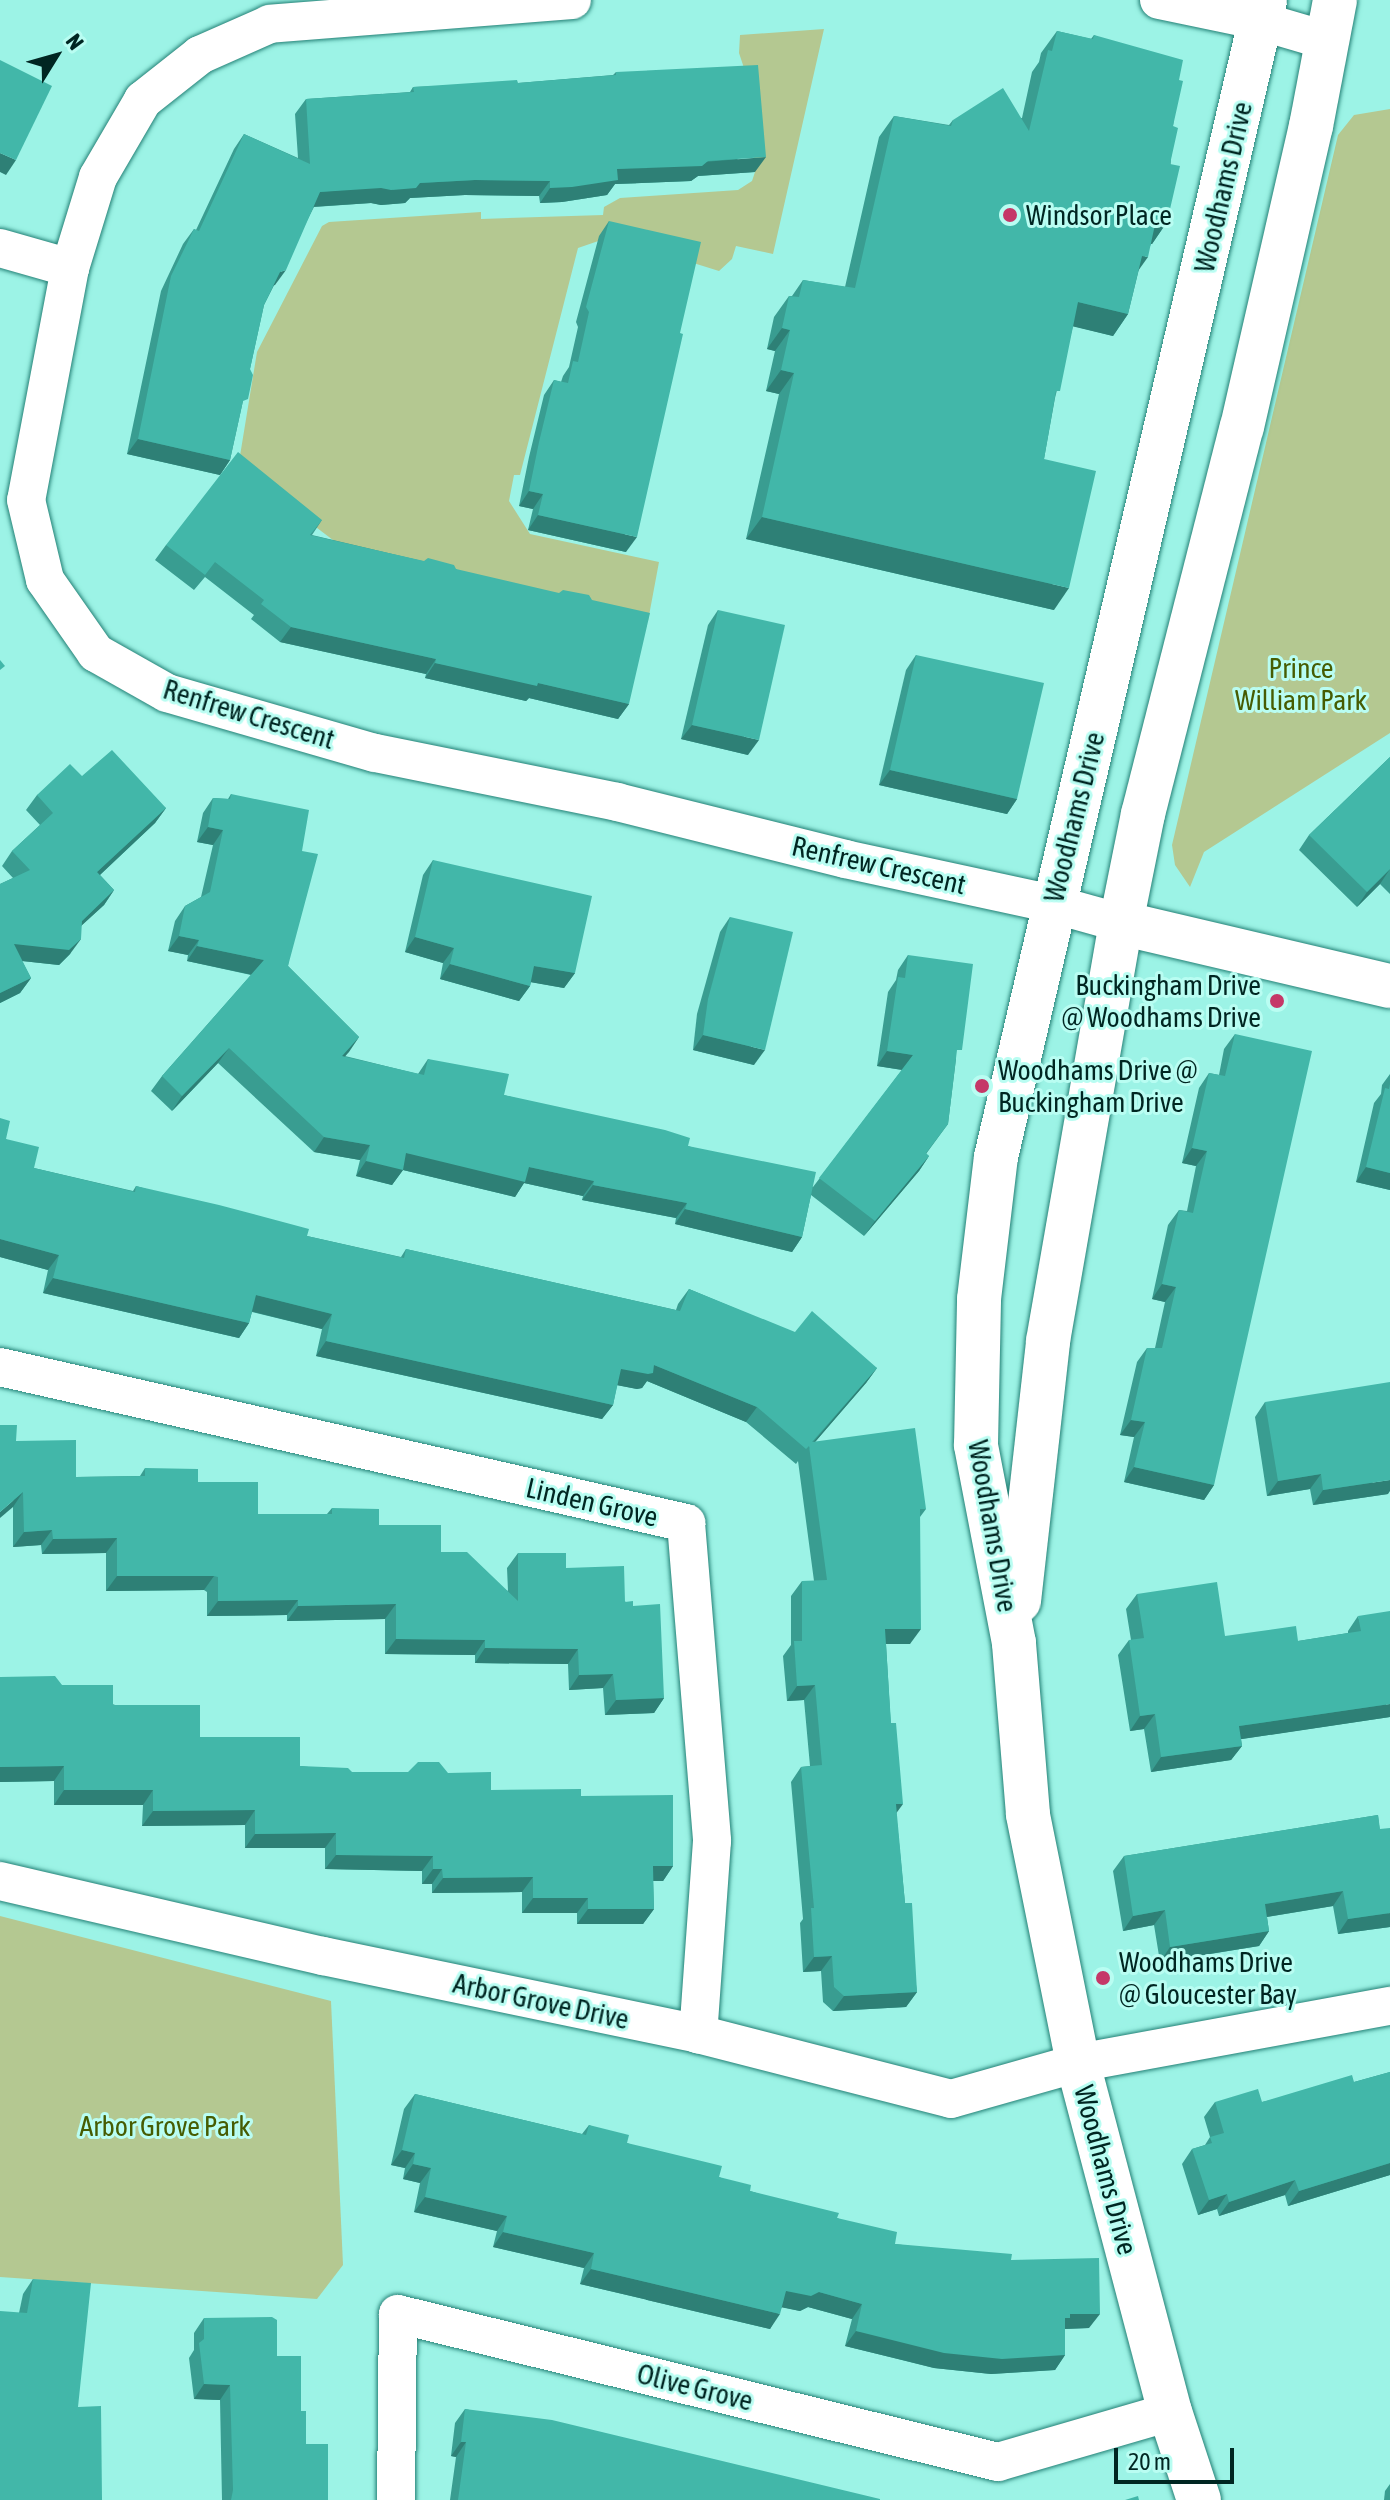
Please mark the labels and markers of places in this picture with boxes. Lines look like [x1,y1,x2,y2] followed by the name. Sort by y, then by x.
[1026,198,1172,232] place label: Windsor Place
[1001,206,1019,224] marker: Windsor Place
[1061,968,1261,1034] place label: Buckingham Drive @ Woodhams Drive
[1268,992,1286,1010] marker: Buckingham Drive @ Woodhams Drive
[998,1053,1198,1119] place label: Woodhams Drive @ Buckingham Drive
[973,1077,991,1095] marker: Woodhams Drive @ Buckingham Drive
[1119,1945,1297,2011] place label: Woodhams Drive @ Gloucester Bay
[1094,1969,1112,1987] marker: Woodhams Drive @ Gloucester Bay

